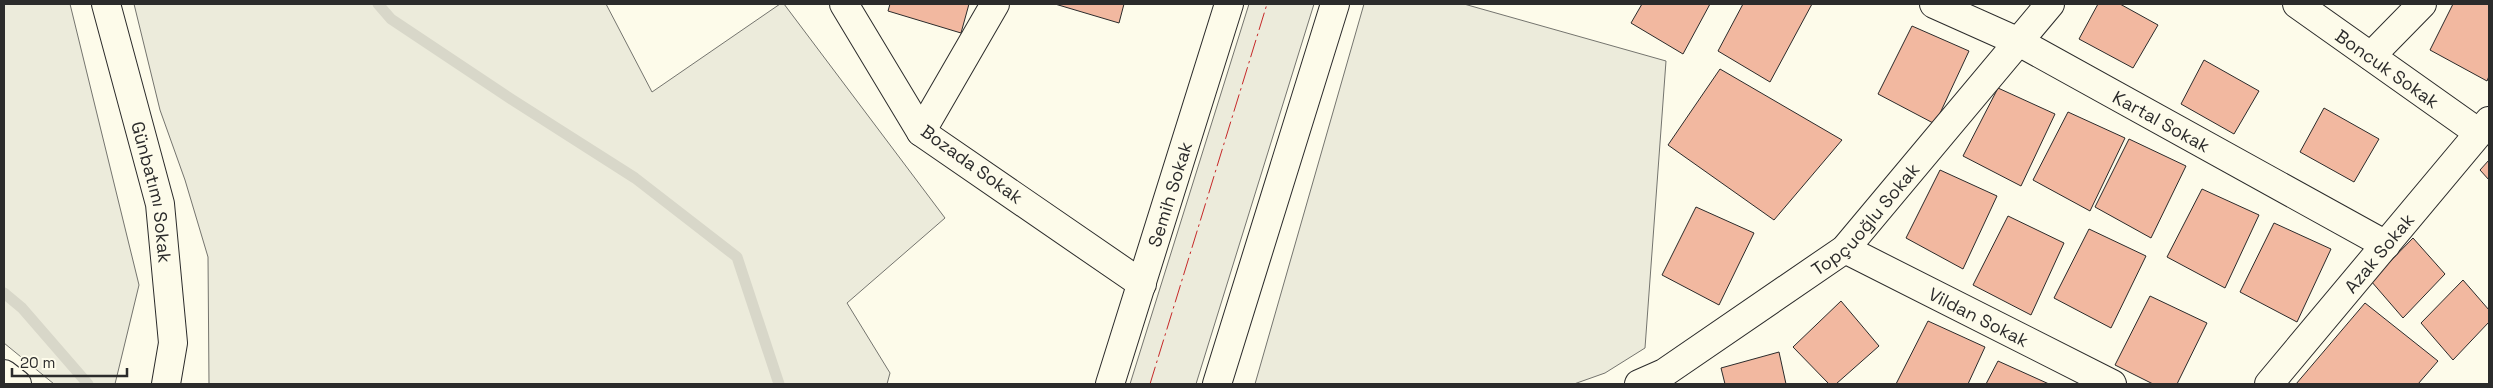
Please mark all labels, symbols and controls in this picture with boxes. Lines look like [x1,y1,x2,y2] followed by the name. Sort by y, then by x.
[2331,24,2444,113] street label: Boncuk Sokak
[2109,85,2214,157] street label: Kartal Sokak
[127,119,177,264] street label: Günbatımı Sokak
[917,119,1028,209] street label: Bozada Sokak
[1142,138,1197,250] street label: Semih Sokak
[1807,158,1924,280] street label: Topçuoğlu Sokak
[2339,208,2419,297] street label: Azak Sokak
[1925,282,2033,352] street label: Vildan Sokak
[12,346,128,378] scale bar
[20,353,55,372] text: 20 m

